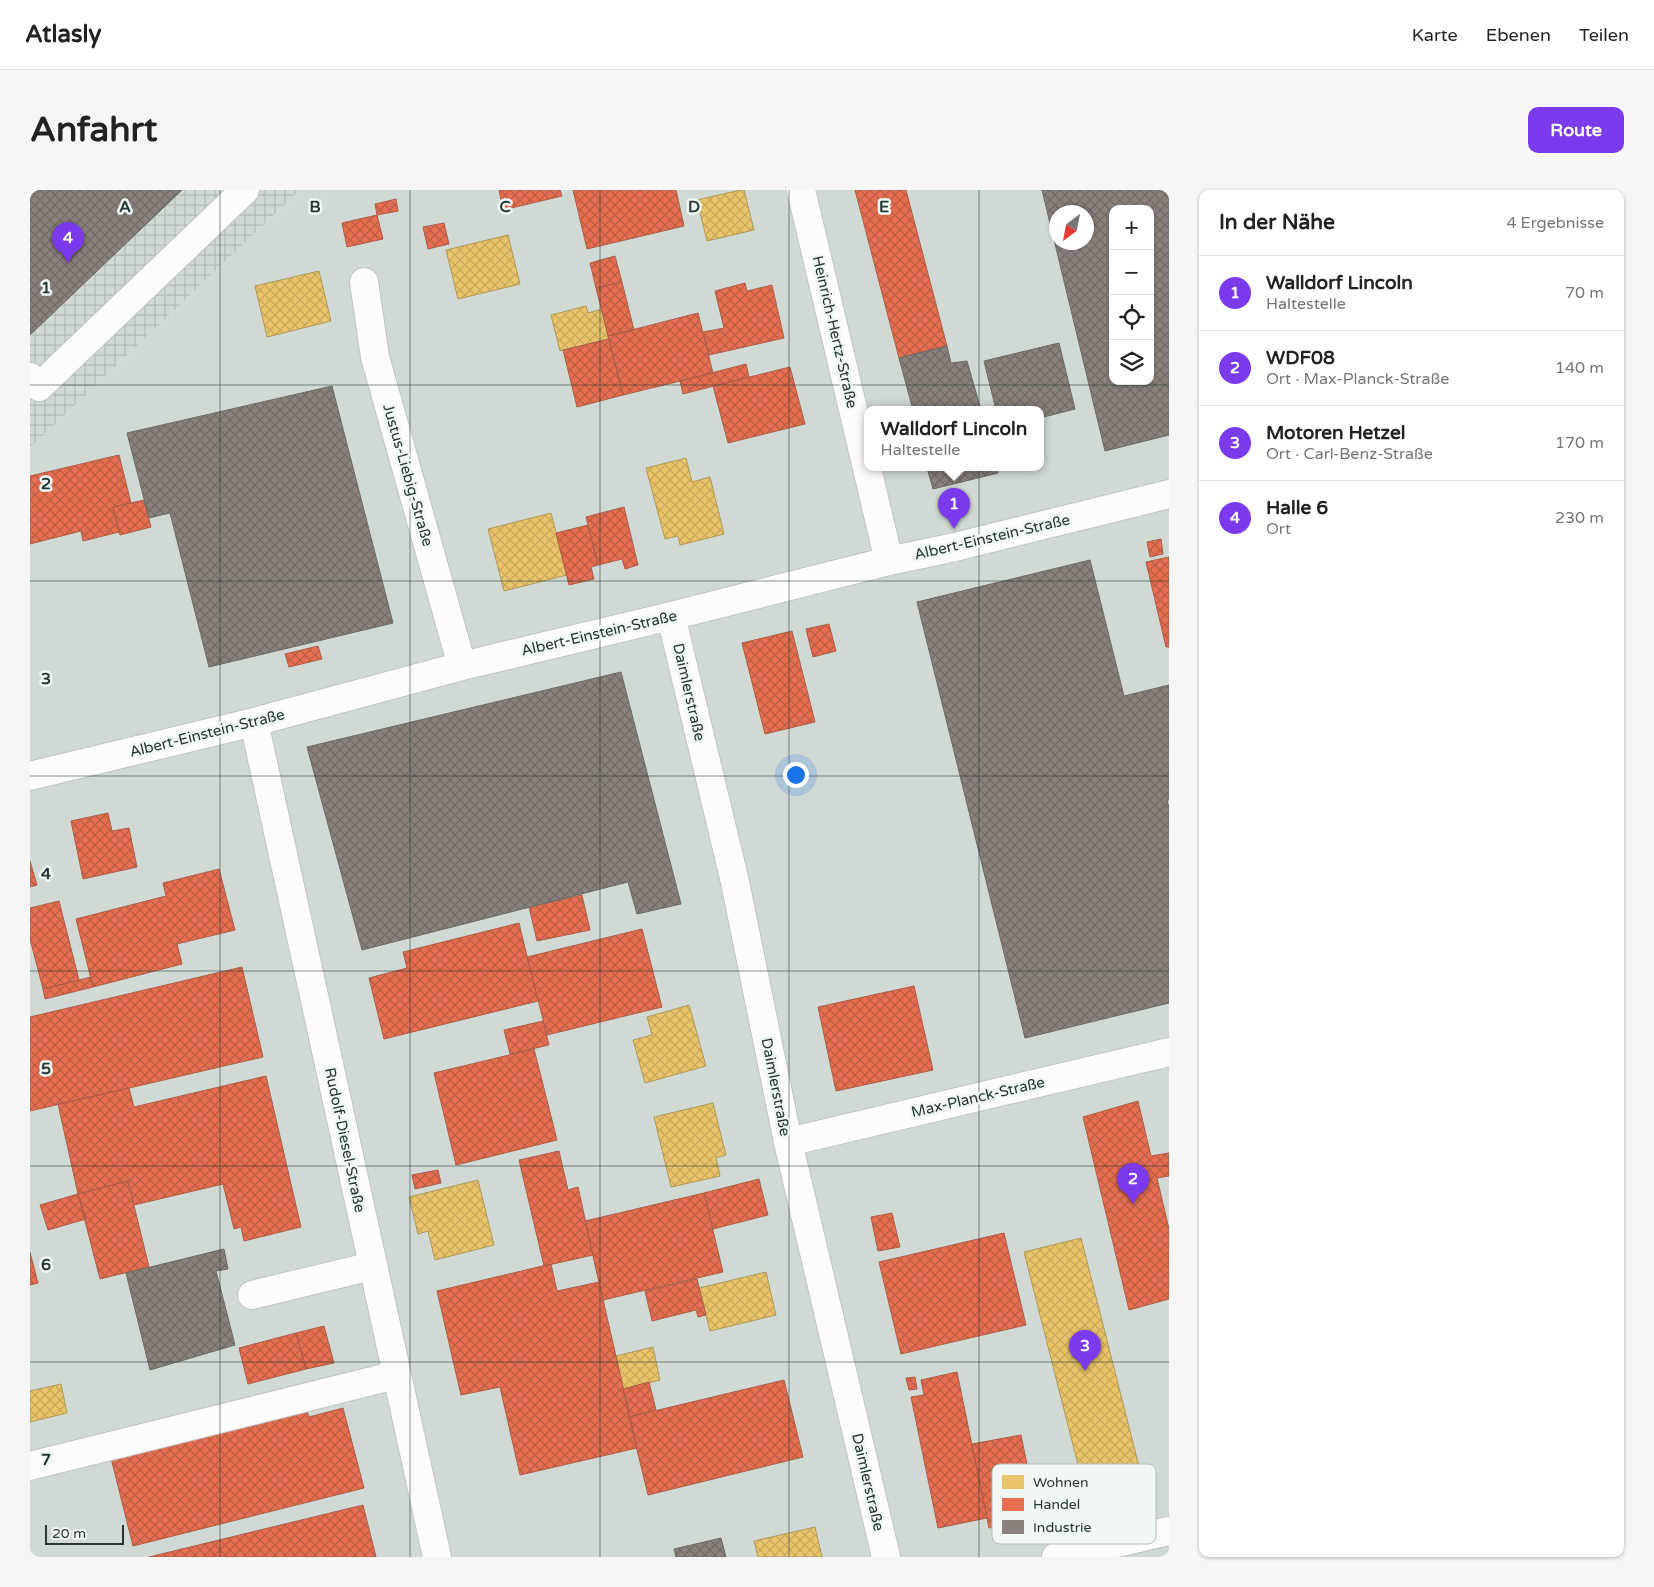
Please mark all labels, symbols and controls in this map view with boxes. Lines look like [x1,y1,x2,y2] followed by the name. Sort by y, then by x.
[25,20,101,49] text: Atlasly
[1412,24,1458,46] text: Karte
[1486,24,1551,46] text: Ebenen
[1579,24,1629,46] text: Teilen
[1528,107,1624,153] button: Route
[30,109,157,151] text: Anfahrt
[119,197,131,217] text: A
[309,197,321,217] text: B
[499,197,511,217] text: C
[688,197,700,217] text: D
[879,197,889,217] text: E
[1049,205,1094,250] north arrow
[1109,205,1154,385] map controls
[1109,205,1154,250] button: +
[1219,210,1335,235] text: In der Nähe
[1506,213,1604,233] text: 4 Ergebnisse
[52,222,84,263] pin: 4
[1109,250,1154,295] button: −
[809,254,861,410] street label: Heinrich-Hertz-Straße
[1266,272,1413,294] text: Walldorf Lincoln
[41,278,51,298] text: 1
[1230,283,1240,303] text: 1
[1565,283,1604,303] text: 70 m
[1266,294,1346,314] text: Haltestelle
[1109,295,1154,340] button: locate
[1109,340,1154,385] button: layers
[1266,347,1335,369] text: WDF08
[1230,358,1240,378] text: 2
[1555,358,1604,378] text: 140 m
[1266,369,1449,389] text: Ort · Max-Planck-Straße
[379,402,437,548] street label: Justus-Liebig-Straße
[864,406,1044,471] popup
[881,418,1027,440] text: Walldorf Lincoln
[1266,422,1406,444] text: Motoren Hetzel
[1230,433,1240,453] text: 3
[1555,433,1604,453] text: 170 m
[881,440,960,460] text: Haltestelle
[1266,444,1433,464] text: Ort · Carl-Benz-Straße
[41,474,51,494] text: 2
[938,488,970,529] pin: 1
[1266,497,1328,519] text: Halle 6
[1230,508,1240,528] text: 4
[1555,508,1604,528] text: 230 m
[912,510,1072,564] street label: Albert-Einstein-Straße
[1266,519,1291,539] text: Ort
[519,606,679,660] street label: Albert-Einstein-Straße
[669,641,709,743] street label: Daimlerstraße
[41,669,51,689] text: 3
[128,705,286,761] street label: Albert-Einstein-Straße
[783,762,809,788] your location
[41,864,51,884] text: 4
[758,1036,794,1138] street label: Daimlerstraße
[41,1059,51,1079] text: 5
[321,1066,369,1214] street label: Rudolf-Diesel-Straße
[909,1073,1047,1121] street label: Max-Planck-Straße
[1117,1163,1149,1204] pin: 2
[41,1255,51,1275] text: 6
[1069,1330,1101,1371] pin: 3
[848,1431,888,1533] street label: Daimlerstraße
[41,1450,51,1470] text: 7
[992,1464,1156,1544] legend
[1033,1474,1089,1491] text: Wohnen
[1033,1496,1080,1513] text: Handel
[1033,1519,1092,1536] text: Industrie
[45,1522,124,1545] scale bar
[52,1525,86,1542] text: 20 m

